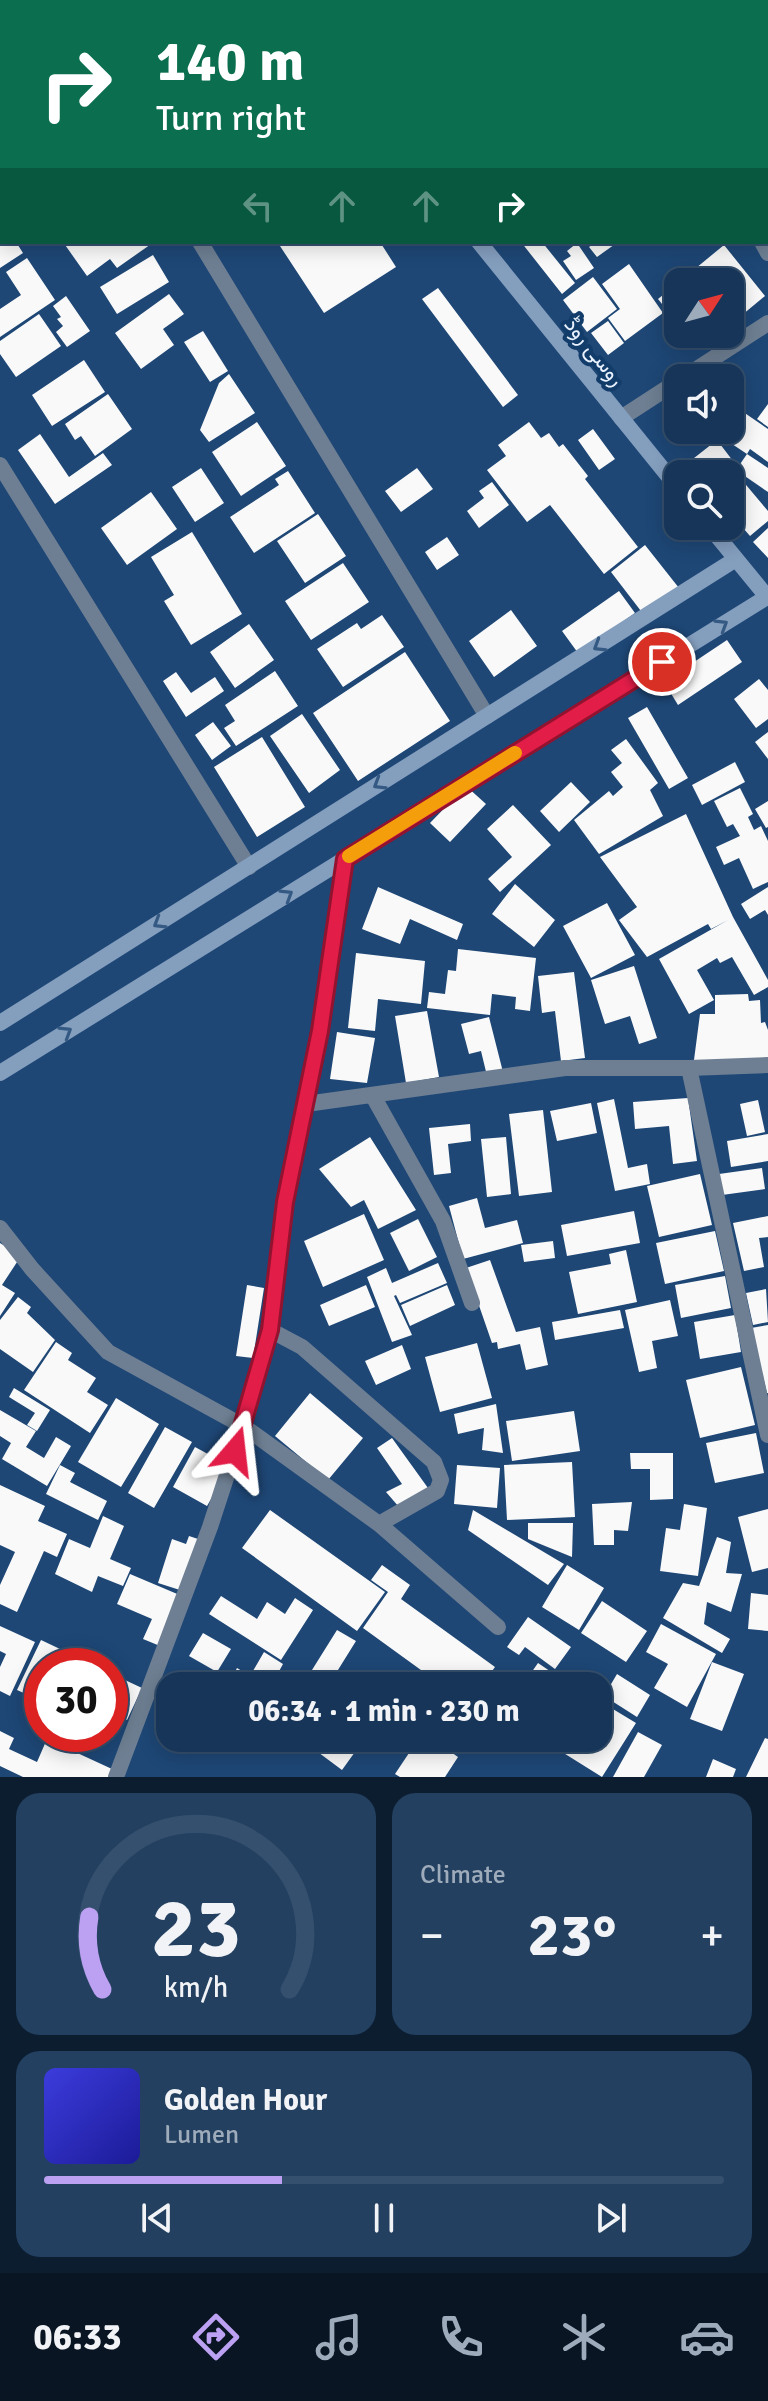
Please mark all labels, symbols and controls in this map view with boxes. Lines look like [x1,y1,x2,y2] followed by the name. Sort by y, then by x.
[156,27,304,96] text: 140 m
[24,32,128,136] icon: right
[156,96,306,141] text: Turn right
[236,184,280,228] icon: left
[320,184,364,228] icon: ahead
[404,184,448,228] icon: ahead
[488,184,532,228] icon: right
[664,268,744,348] north arrow
[664,268,744,540] map controls
[559,311,631,391] street label: روسی روڈ
[664,364,744,444] button: sound
[664,460,744,540] button: search
[713,619,728,634] one-way arrow
[628,628,696,696] pin
[593,636,608,651] one-way arrow
[640,640,684,684] icon: arrive
[373,775,388,790] one-way arrow
[278,889,293,904] one-way arrow
[153,913,168,929] one-way arrow
[57,1026,72,1041] one-way arrow
[193,1409,277,1493] position arrow
[24,1648,128,1752] speed limit sign: 30
[248,1693,520,1730] text: 06:34 · 1 min · 230 m
[420,1859,506,1891] text: Climate
[151,1878,241,1980] text: 23
[528,1899,616,1973] text: 23°
[420,1909,444,1963] text: −
[700,1909,724,1963] text: +
[164,1970,228,2005] text: km/h
[164,2082,327,2119] text: Golden Hour
[164,2119,239,2151] text: Lumen
[135,2196,179,2240] icon: previous
[362,2196,406,2240] icon: pause
[589,2196,633,2240] icon: next
[188,2309,244,2365] icon: directions
[311,2309,367,2365] icon: music
[433,2309,489,2365] icon: phone
[556,2309,612,2365] icon: climate
[679,2309,735,2365] icon: car
[33,2315,122,2360] text: 06:33

